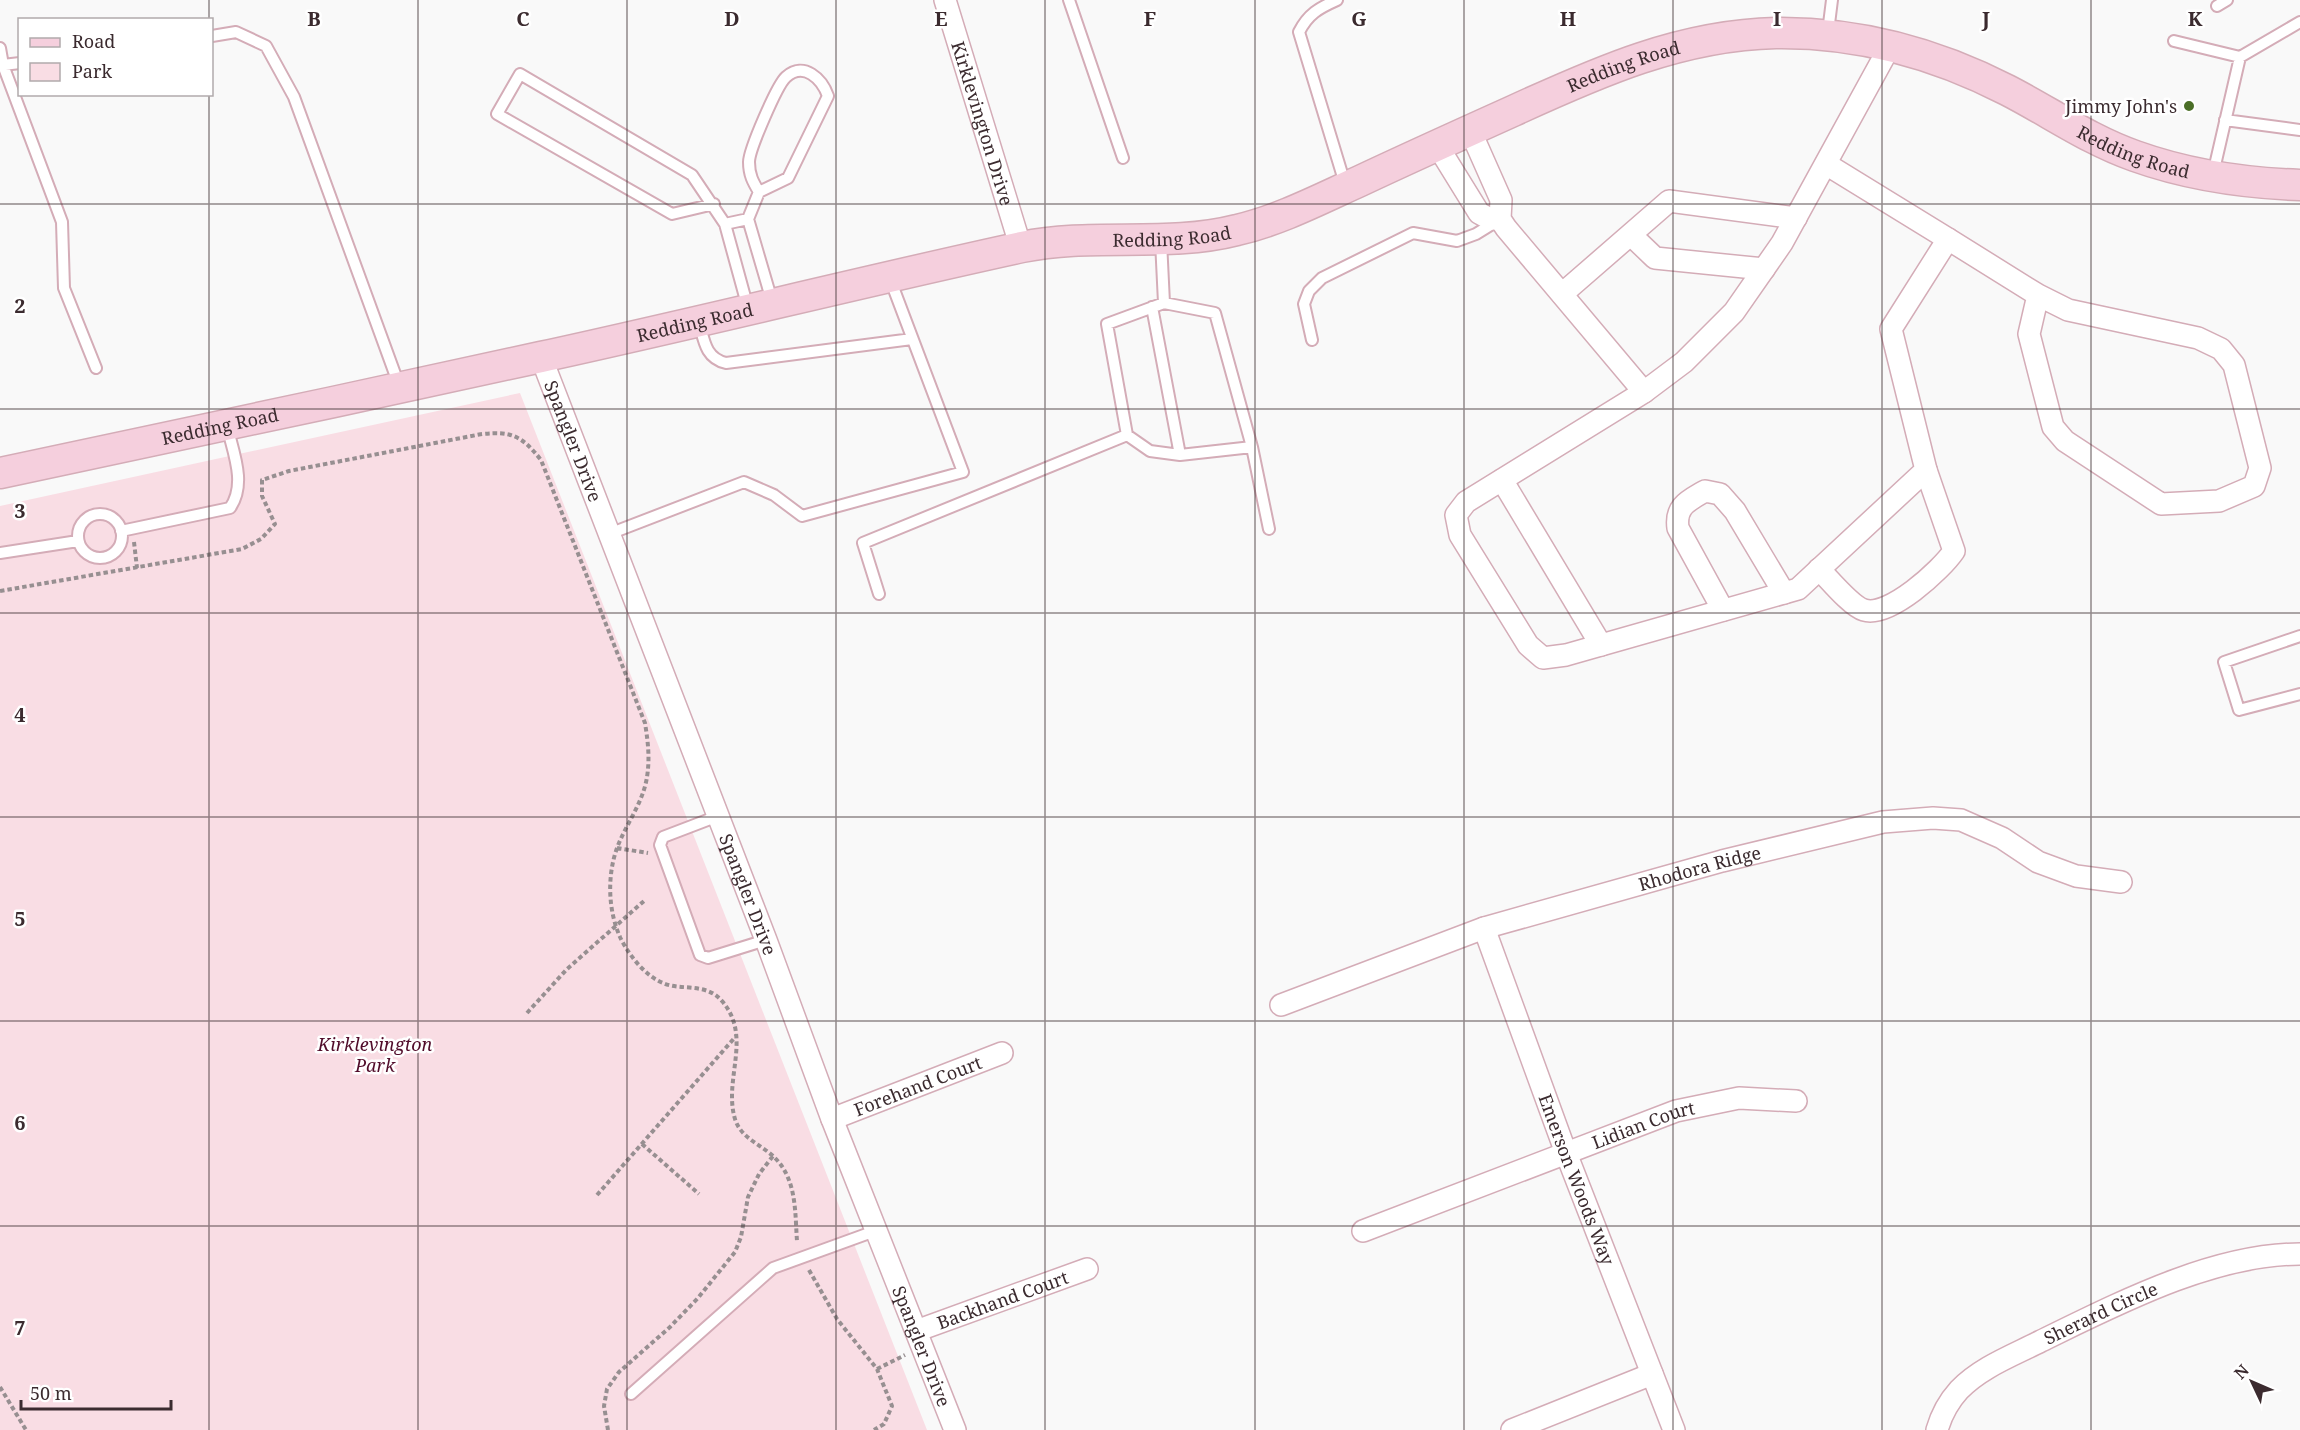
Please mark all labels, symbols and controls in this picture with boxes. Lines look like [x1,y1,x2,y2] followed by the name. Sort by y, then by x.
[307,5,321,32] text: B
[516,5,530,32] text: C
[724,5,740,32] text: D
[934,5,948,32] text: E
[1144,5,1156,32] text: F
[1351,5,1367,32] text: G
[1560,5,1576,32] text: H
[1773,5,1781,32] text: I
[1981,5,1990,32] text: J
[2188,5,2203,32] text: K
[18,18,213,96] legend
[72,29,115,53] text: Road
[1563,35,1682,97] street label: Redding Road
[946,38,1019,208] street label: Kirklevington Drive
[72,59,112,83] text: Park
[2064,94,2177,118] place label: Jimmy John's
[2182,99,2196,113] marker: Jimmy John's
[2073,120,2192,183] street label: Redding Road
[1112,220,1233,252] street label: Redding Road
[14,292,26,319] text: 2
[634,297,755,347] street label: Redding Road
[539,377,608,505] street label: Spangler Drive
[159,402,281,450] street label: Redding Road
[14,497,26,524] text: 3
[14,701,26,728] text: 4
[714,830,783,958] street label: Spangler Drive
[1636,840,1763,896] street label: Rhodora Ridge
[14,905,26,932] text: 5
[317,1032,433,1077] park label: Kirklevington Park
[850,1050,985,1121] street label: Forehand Court
[1533,1091,1621,1269] street label: Emerson Woods Way
[1588,1095,1697,1154] street label: Lidian Court
[14,1109,26,1136] text: 6
[934,1265,1071,1334] street label: Backhand Court
[2040,1276,2161,1350] street label: Sherard Circle
[887,1282,957,1410] street label: Spangler Drive
[14,1314,26,1341] text: 7
[2222,1352,2282,1412] north arrow
[2229,1359,2254,1384] text: N
[21,1373,171,1411] scale bar
[30,1381,72,1405] text: 50 m

